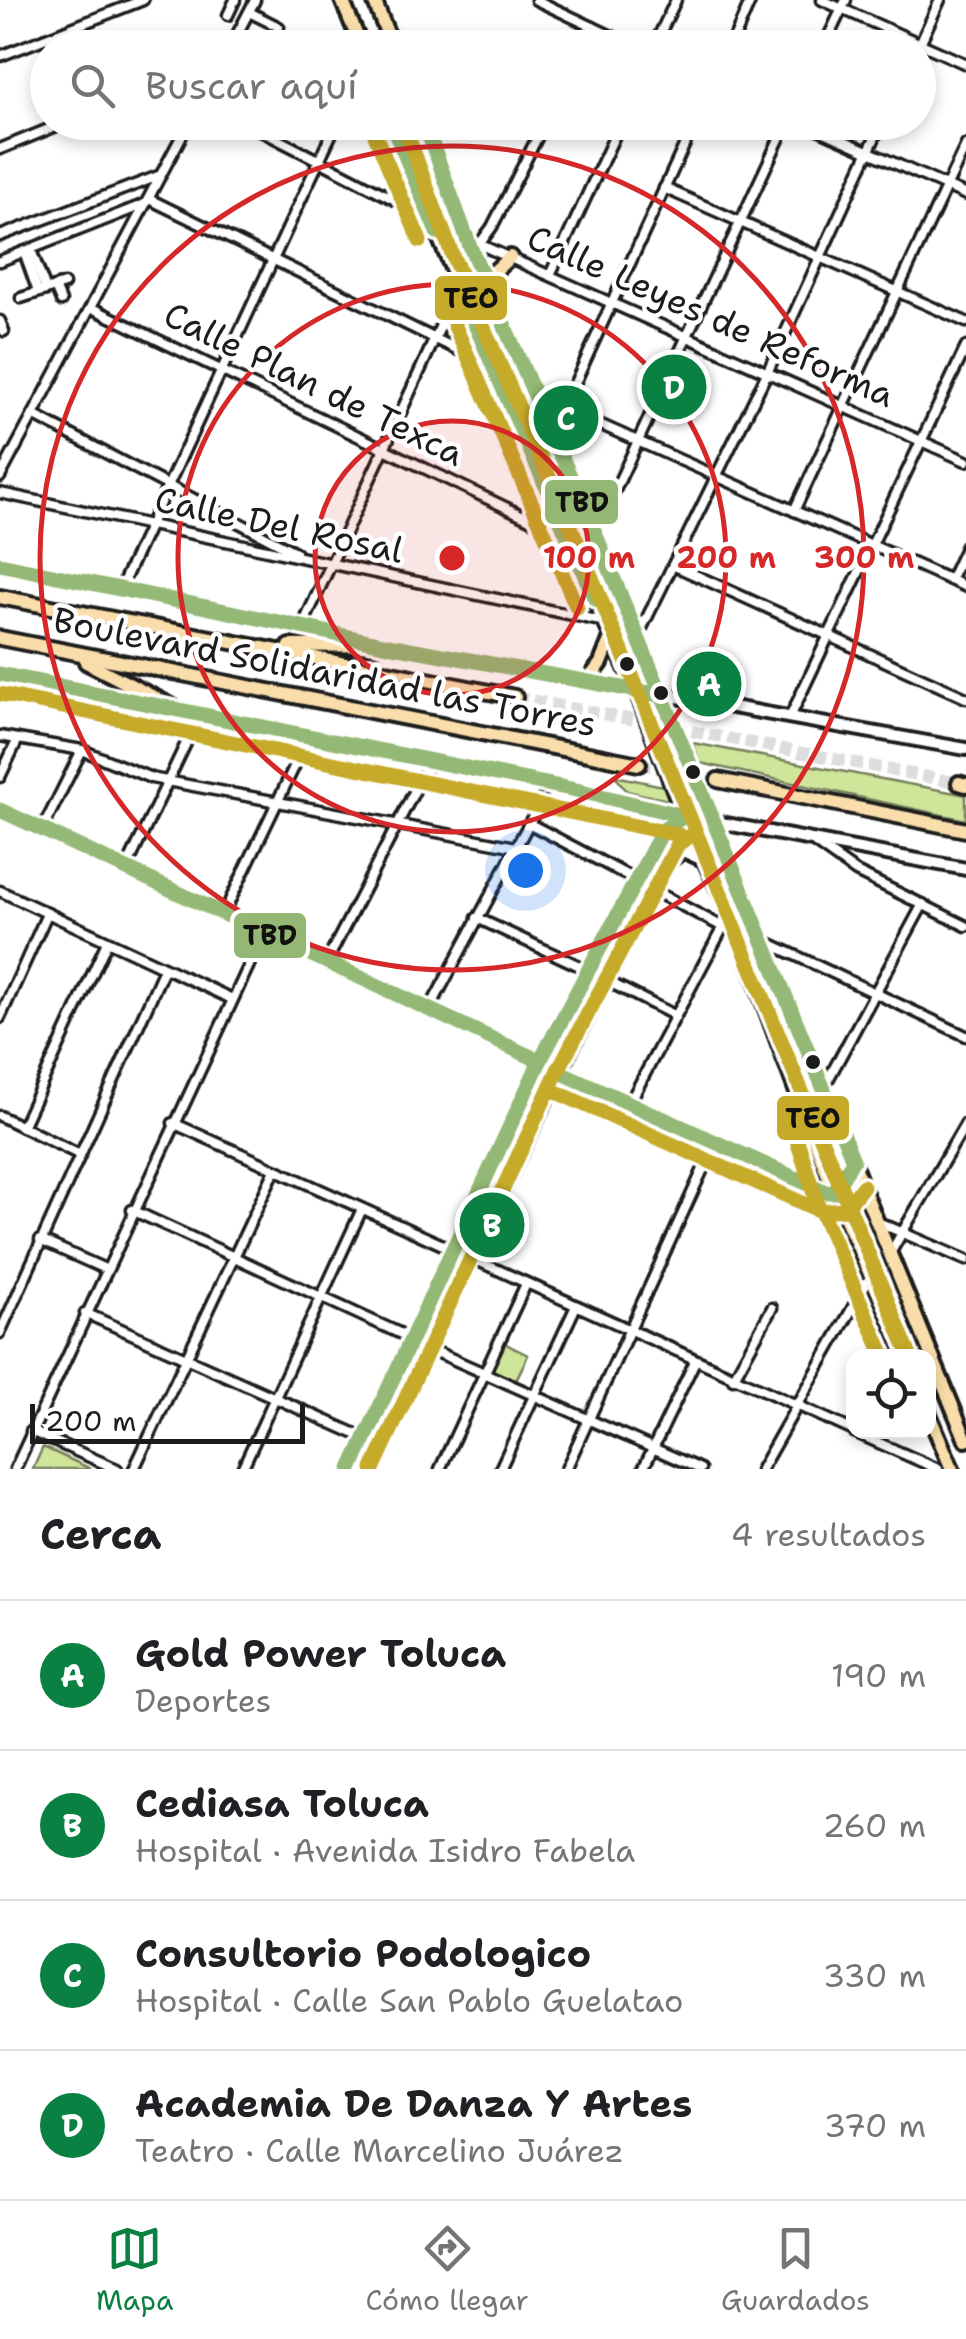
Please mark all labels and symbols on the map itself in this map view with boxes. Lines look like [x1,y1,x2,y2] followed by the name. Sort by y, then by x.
[520,213,902,418] street label: Calle Leyes de Reforma
[433,274,509,322] line badge: TEO
[443,279,499,317] text: TEO
[156,290,472,477] street label: Calle Plan de Texca
[642,350,706,424] pin: D
[534,380,598,456] pin: C
[151,475,408,574] street label: Calle Del Rosal
[543,478,620,526] line badge: TBD
[555,483,609,521] text: TBD
[543,537,635,578] text: 100 m
[676,537,776,578] text: 200 m
[814,537,914,578] text: 300 m
[434,540,470,576] centre of rings
[49,596,601,747] street label: Boulevard Solidaridad las Torres
[676,646,742,722] pin: A
[617,654,637,674] unlabelled marker
[651,683,671,703] unlabelled marker
[683,762,703,782] unlabelled marker
[500,845,551,896] your location
[232,911,308,960] line badge: TBD
[243,916,297,954] text: TBD
[803,1052,823,1072] unlabelled marker
[775,1094,851,1142] line badge: TEO
[785,1099,841,1137] text: TEO
[460,1188,524,1262] pin: B
[30,1399,305,1444] scale bar

